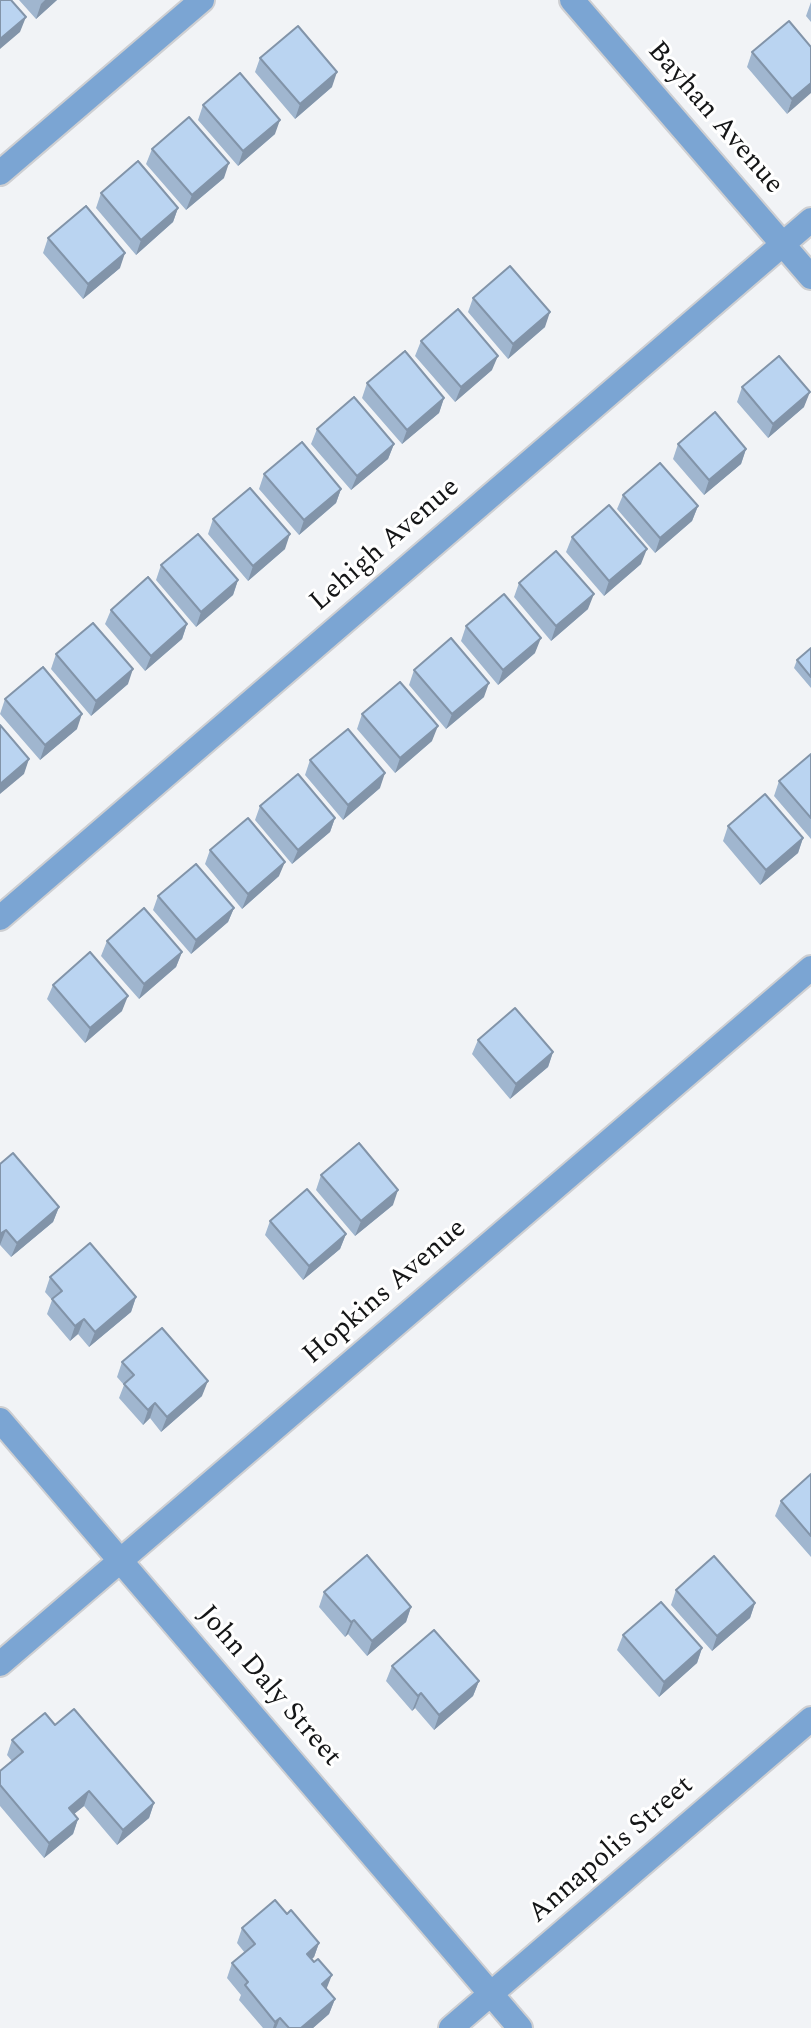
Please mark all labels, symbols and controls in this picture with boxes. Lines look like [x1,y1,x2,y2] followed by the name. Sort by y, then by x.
[639,36,789,202] street label: Bayhan Avenue
[304,472,468,620] street label: Lehigh Avenue
[297,1213,475,1373] street label: Hopkins Avenue
[189,1600,347,1774] street label: John Daly Street
[523,1770,701,1932] street label: Annapolis Street

